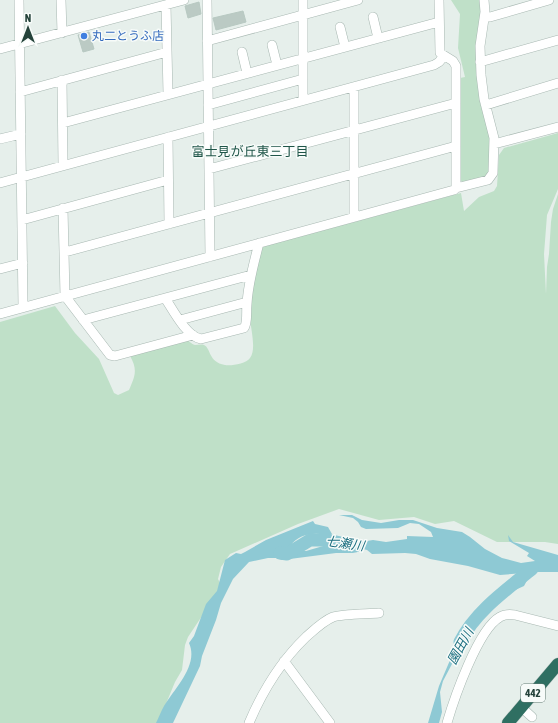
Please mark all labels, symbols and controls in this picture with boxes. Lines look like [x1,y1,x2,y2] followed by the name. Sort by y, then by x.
[8,8,48,48] north arrow
[25,12,31,24] text: N
[92,29,164,43] place label: 丸二とうふ店
[79,31,89,41] marker: 丸二とうふ店
[191,144,309,159] district label: 富士見が丘東三丁目
[325,533,367,554] water label: 七瀬川
[444,624,477,667] water label: 園田川
[521,684,545,702] road number: 442

